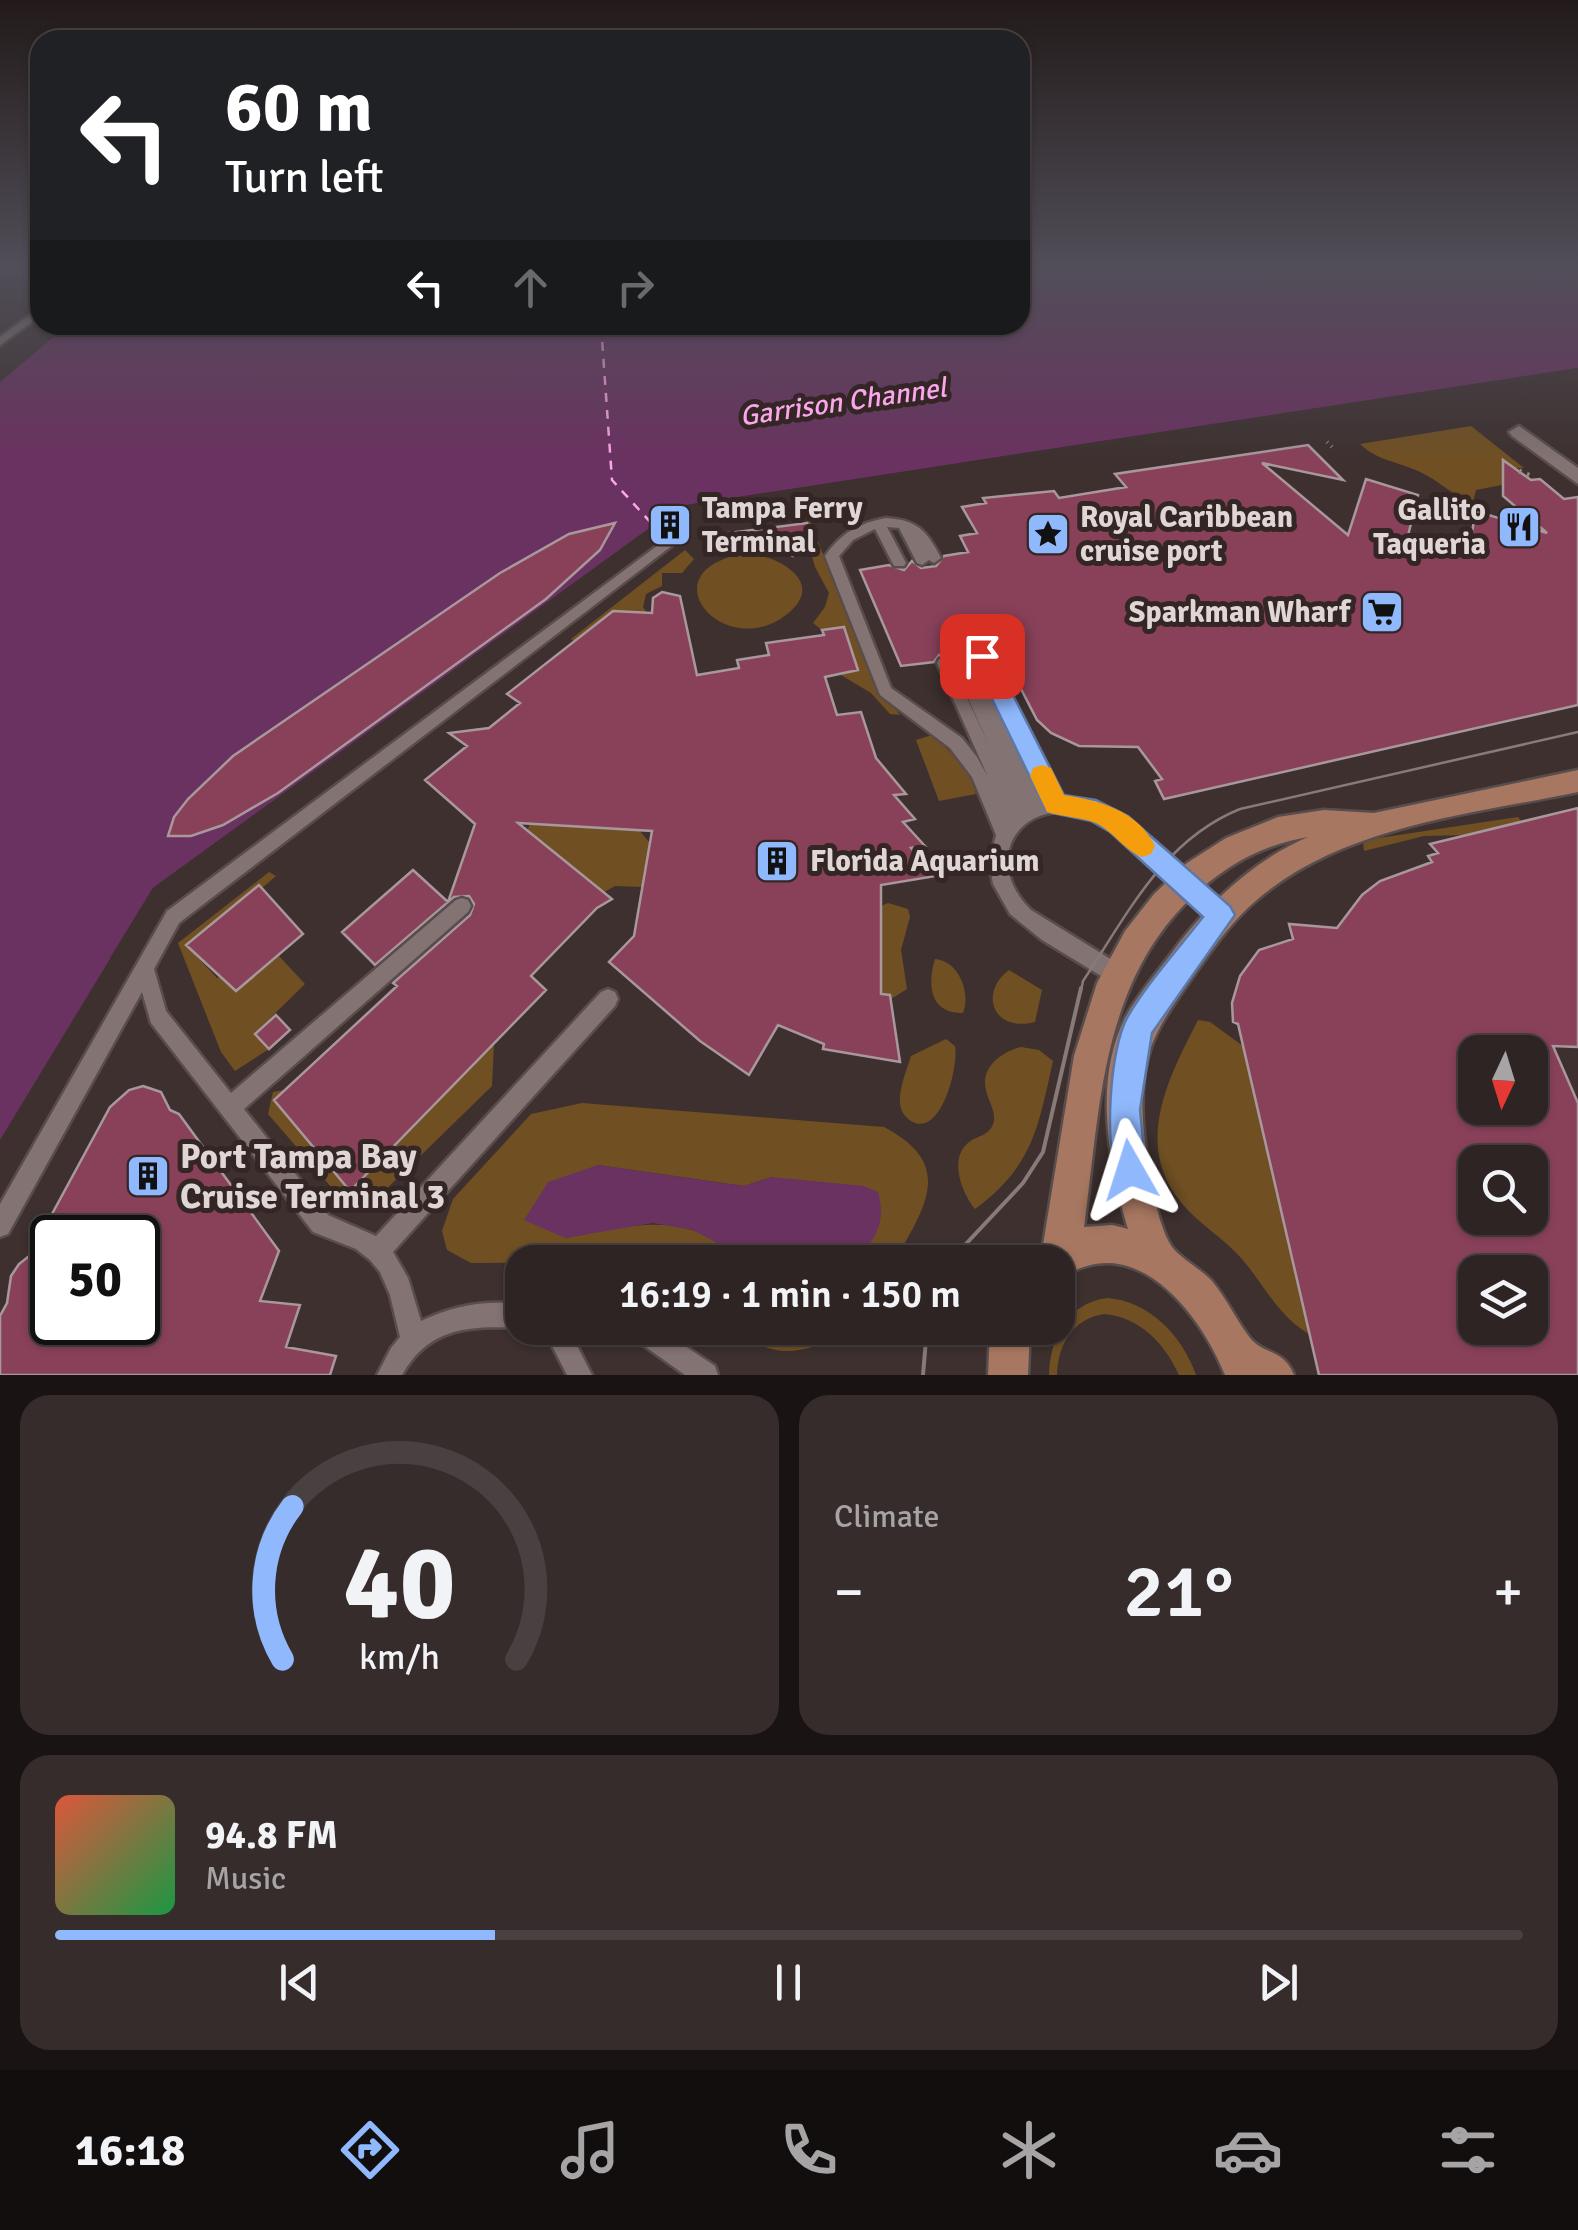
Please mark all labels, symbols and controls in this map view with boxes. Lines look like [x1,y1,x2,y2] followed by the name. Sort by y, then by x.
[225,64,373,150] text: 60 m
[60,70,190,200] icon: left
[225,150,384,205] text: Turn left
[398,260,453,315] icon: left
[503,260,558,315] icon: ahead
[608,260,663,315] icon: right
[738,370,950,433] water label: Garrison Channel
[702,490,863,561] place label: Tampa Ferry Terminal
[1373,492,1486,563] place label: Gallito Taqueria
[1080,499,1293,570] place label: Royal Caribbean cruise port
[647,502,693,548] building icon: Tampa Ferry Terminal
[1496,504,1542,550] restaurant icon: Gallito Taqueria
[1025,511,1071,557] place icon: Royal Caribbean cruise port
[1359,589,1405,635] supermarket icon: Sparkman Wharf
[1129,594,1352,631] place label: Sparkman Wharf
[940,614,1025,699] pin
[955,629,1010,684] icon: arrive
[754,838,800,884] building icon: Florida Aquarium
[810,843,1039,880] place label: Florida Aquarium
[1458,1035,1548,1125] north arrow
[1458,1035,1548,1345] map controls
[1078,1118,1182,1222] position arrow
[180,1135,445,1218] place label: Port Tampa Bay Cruise Terminal 3
[1458,1145,1548,1235] button: search
[125,1153,171,1199] building icon: Port Tampa Bay Cruise Terminal 3
[30,1215,160,1345] speed limit sign: 50
[1458,1255,1548,1345] button: layers
[619,1271,961,1318] text: 16:19 · 1 min · 150 m
[834,1497,940,1536] text: Climate
[343,1519,456,1647] text: 40
[1124,1545,1233,1638] text: 21°
[834,1558,864,1626] text: −
[1493,1558,1523,1626] text: +
[359,1635,440,1679] text: km/h
[205,1812,338,1859] text: 94.8 FM
[205,1859,286,1898] text: Music
[272,1955,327,2010] icon: previous
[761,1955,816,2010] icon: pause
[1251,1955,1306,2010] icon: next
[335,2115,405,2185] icon: directions
[555,2115,625,2185] icon: music
[774,2115,844,2185] icon: phone
[994,2115,1064,2185] icon: climate
[1213,2115,1283,2185] icon: car
[1433,2115,1503,2185] icon: filters
[75,2123,185,2178] text: 16:18

